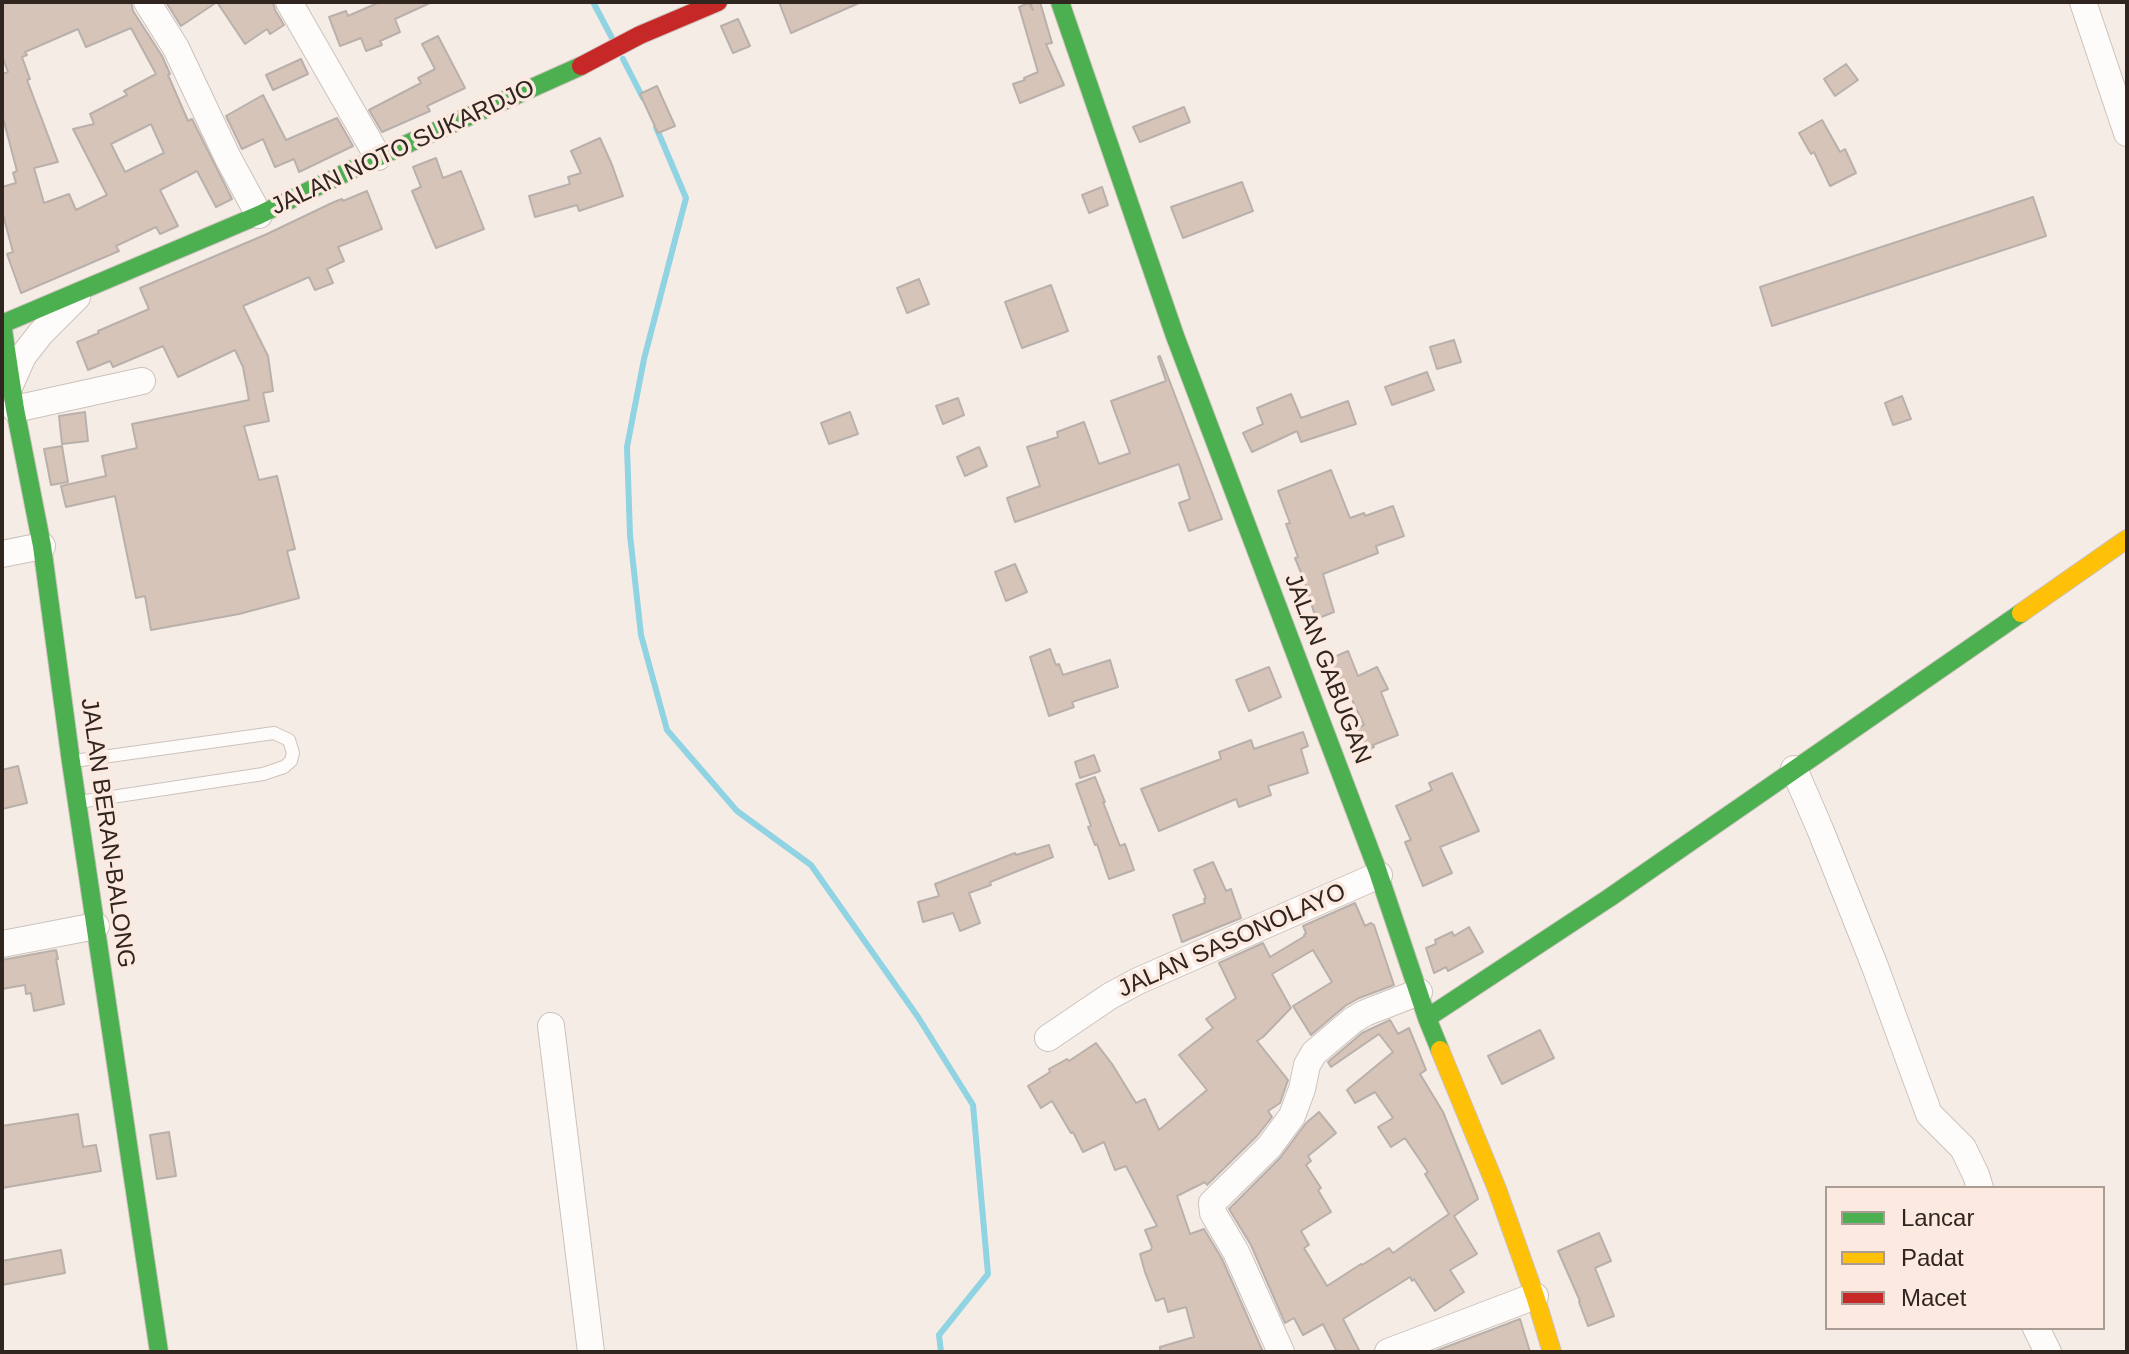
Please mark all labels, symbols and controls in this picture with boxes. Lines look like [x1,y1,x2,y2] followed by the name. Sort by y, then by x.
[267,74,539,222] street label: JALAN NOTO SUKARDJO
[1277,570,1377,768] street label: JALAN GABUGAN
[74,696,140,970] street label: JALAN BERAN-BALONG
[1114,878,1350,1004] street label: JALAN SASONOLAYO
[1825,1186,2105,1330] legend
[1901,1204,1974,1231] text: Lancar
[1901,1244,1964,1271] text: Padat
[1901,1284,1966,1311] text: Macet

